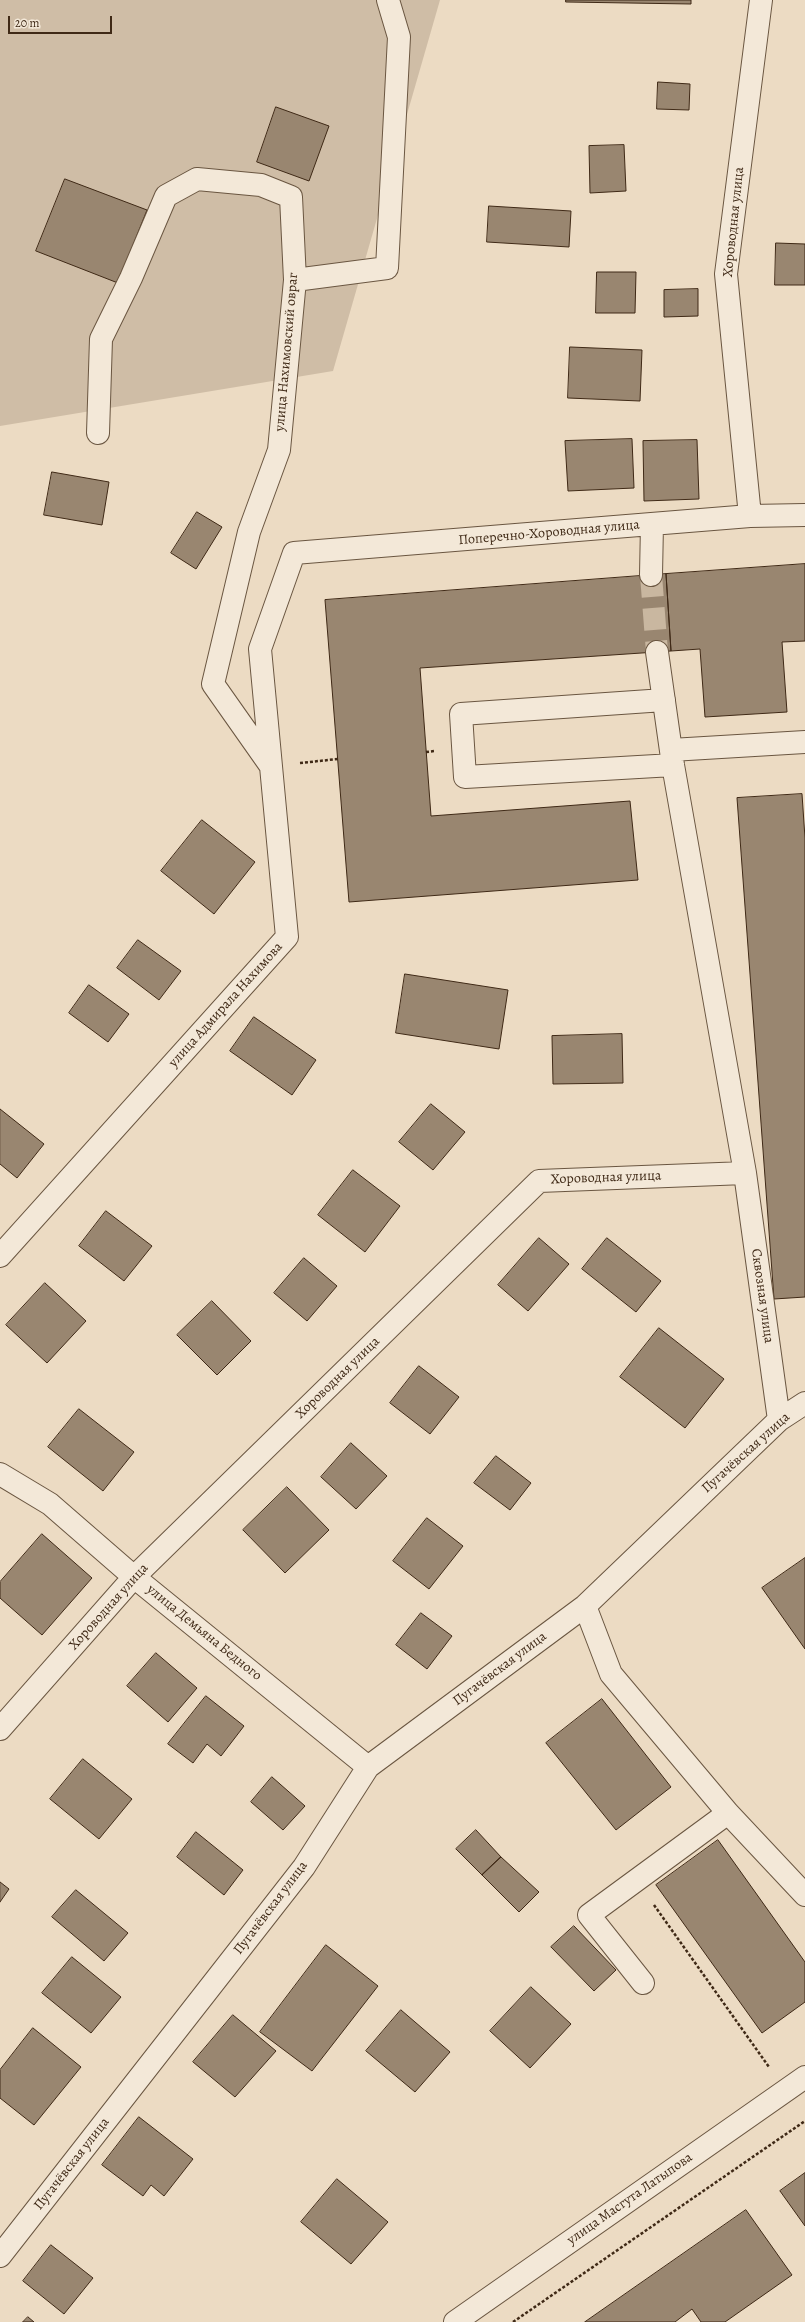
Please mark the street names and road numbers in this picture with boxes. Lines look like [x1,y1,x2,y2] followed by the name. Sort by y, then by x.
[720,166,748,278] street label: Хороводная улица
[272,272,302,432] street label: улица Нахимовский овраг
[458,517,640,549] street label: Поперечно-Хороводная улица
[165,939,287,1071] street label: улица Адмирала Нахимова
[550,1168,662,1188] street label: Хороводная улица
[747,1248,777,1344] street label: Сквозная улица
[292,1333,384,1423] street label: Хороводная улица
[699,1409,793,1497] street label: Пугачёвская улица
[66,1560,152,1654] street label: Хороводная улица
[143,1581,265,1685] street label: улица Демьяна Бедного
[450,1628,550,1710] street label: Пугачёвская улица
[230,1858,312,1958] street label: Пугачёвская улица
[31,2114,113,2214] street label: Пугачёвская улица
[564,2149,696,2249] street label: улица Масгута Латыпова

